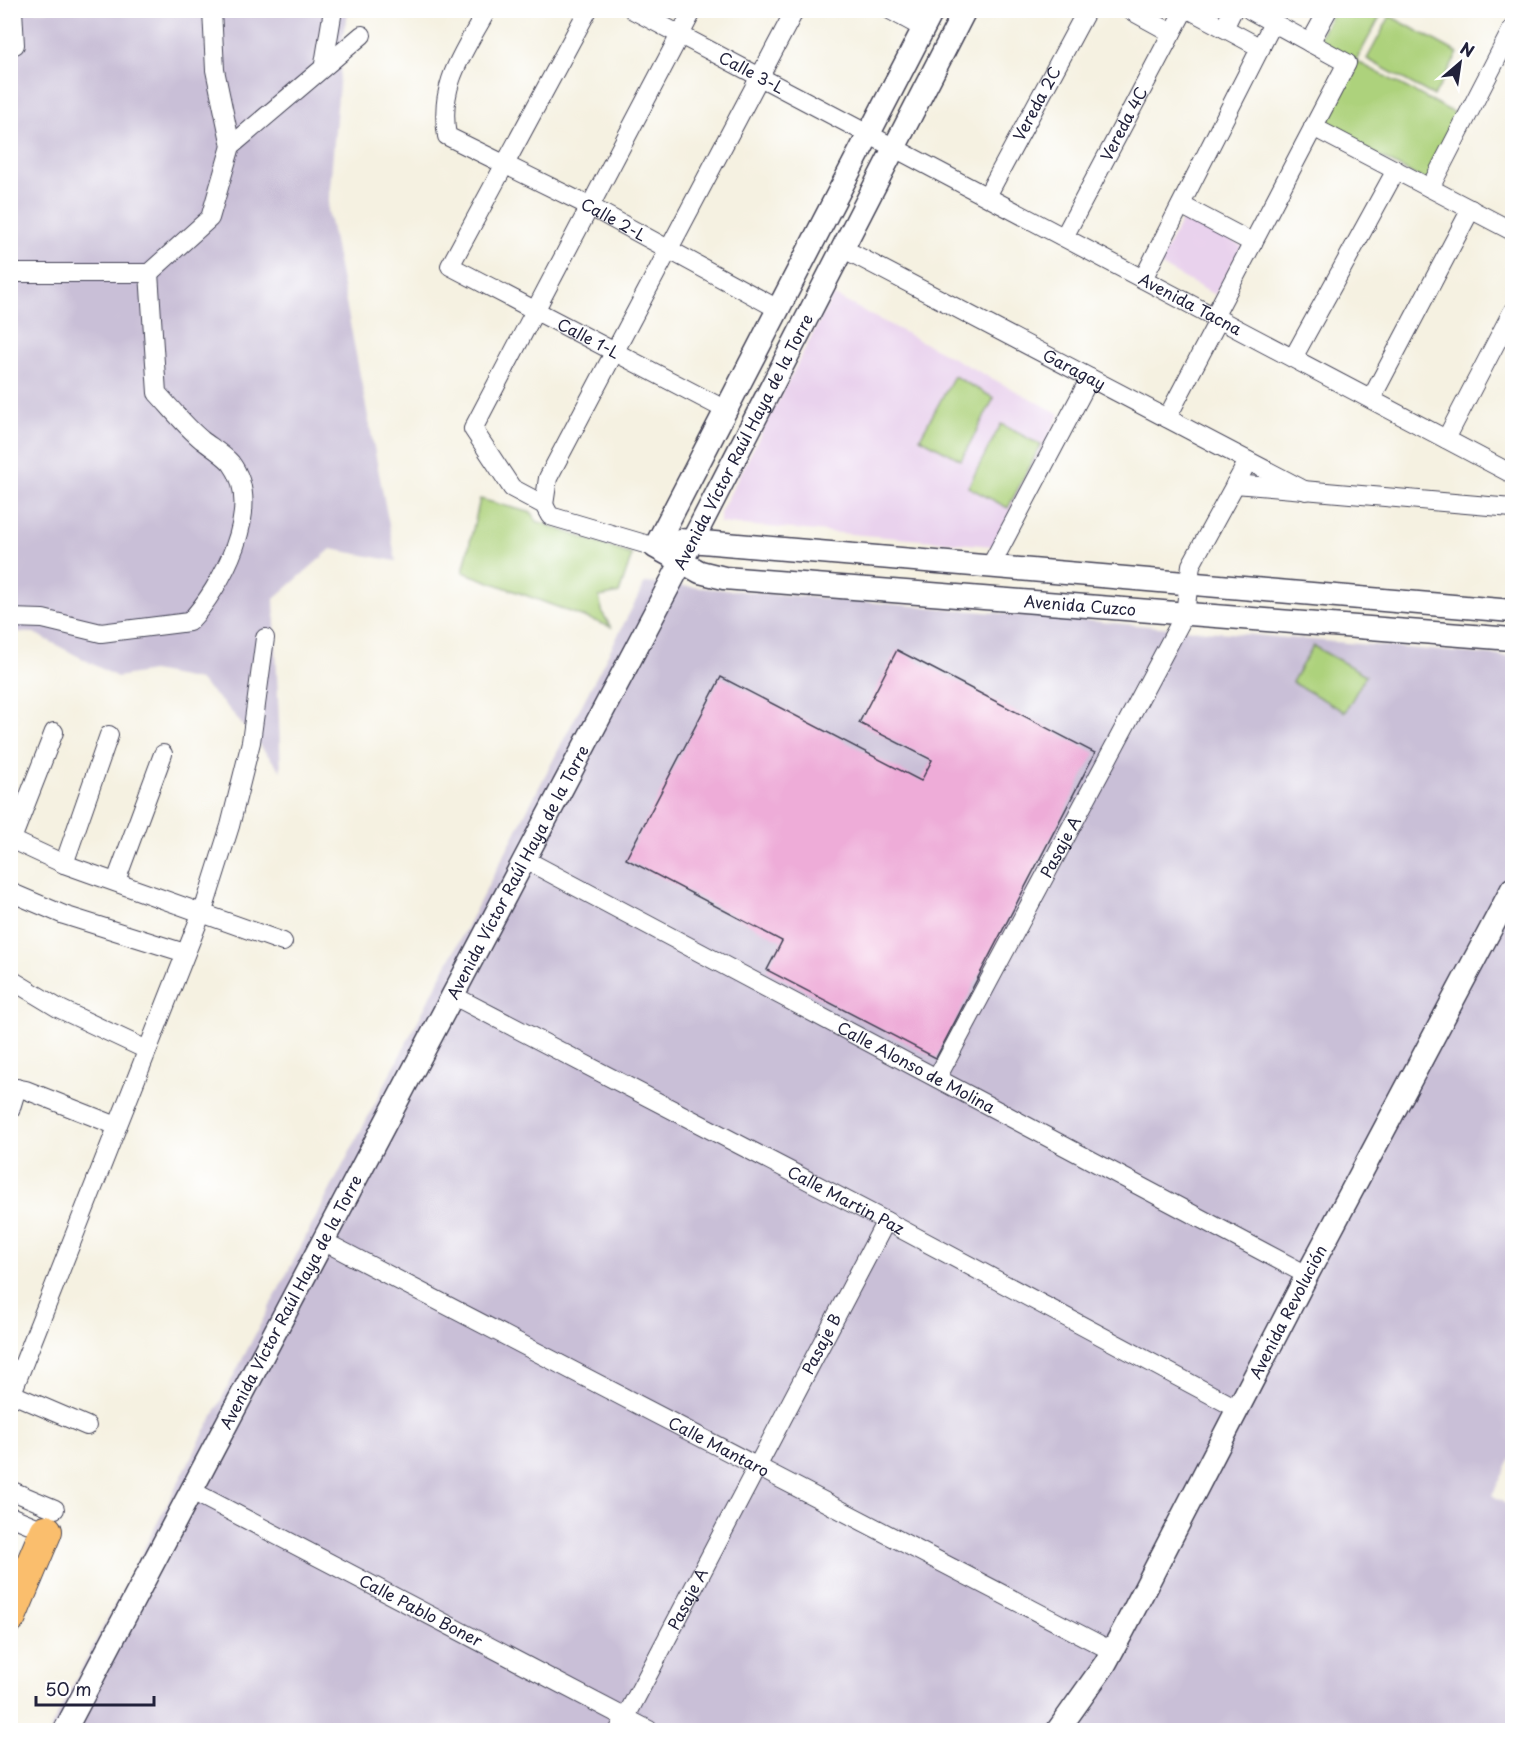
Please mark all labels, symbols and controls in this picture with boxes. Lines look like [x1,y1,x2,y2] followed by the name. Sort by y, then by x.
[1430,33,1490,93] north arrow
[1456,35,1479,63] text: N
[715,44,789,99] street label: Calle 3-L
[1006,61,1066,145] street label: Vereda 2C
[1093,82,1152,165] street label: Vereda 4C
[577,191,651,246] street label: Calle 2-L
[1135,266,1246,340] street label: Avenida Tacna
[667,309,818,573] street label: Avenida Víctor Raúl Haya de la Torre
[553,311,624,364] street label: Calle 1-L
[1039,342,1110,395] street label: Garagay
[1023,588,1137,621] street label: Avenida Cuzco
[440,740,594,1003] street label: Avenida Víctor Raúl Haya de la Torre
[1033,811,1086,882] street label: Pasaje A
[833,1015,1000,1118] street label: Calle Alonso de Molina
[784,1159,909,1240] street label: Calle Martin Paz
[213,1170,367,1433] street label: Avenida Víctor Raúl Haya de la Torre
[1243,1240,1332,1382] street label: Avenida Revolución
[795,1309,846,1378] street label: Pasaje B
[665,1410,774,1482] street label: Calle Mantaro
[661,1563,713,1634] street label: Pasaje A
[355,1567,488,1652] street label: Calle Pablo Boner
[36,1669,154,1707] scale bar
[45,1675,92,1702] text: 50 m

